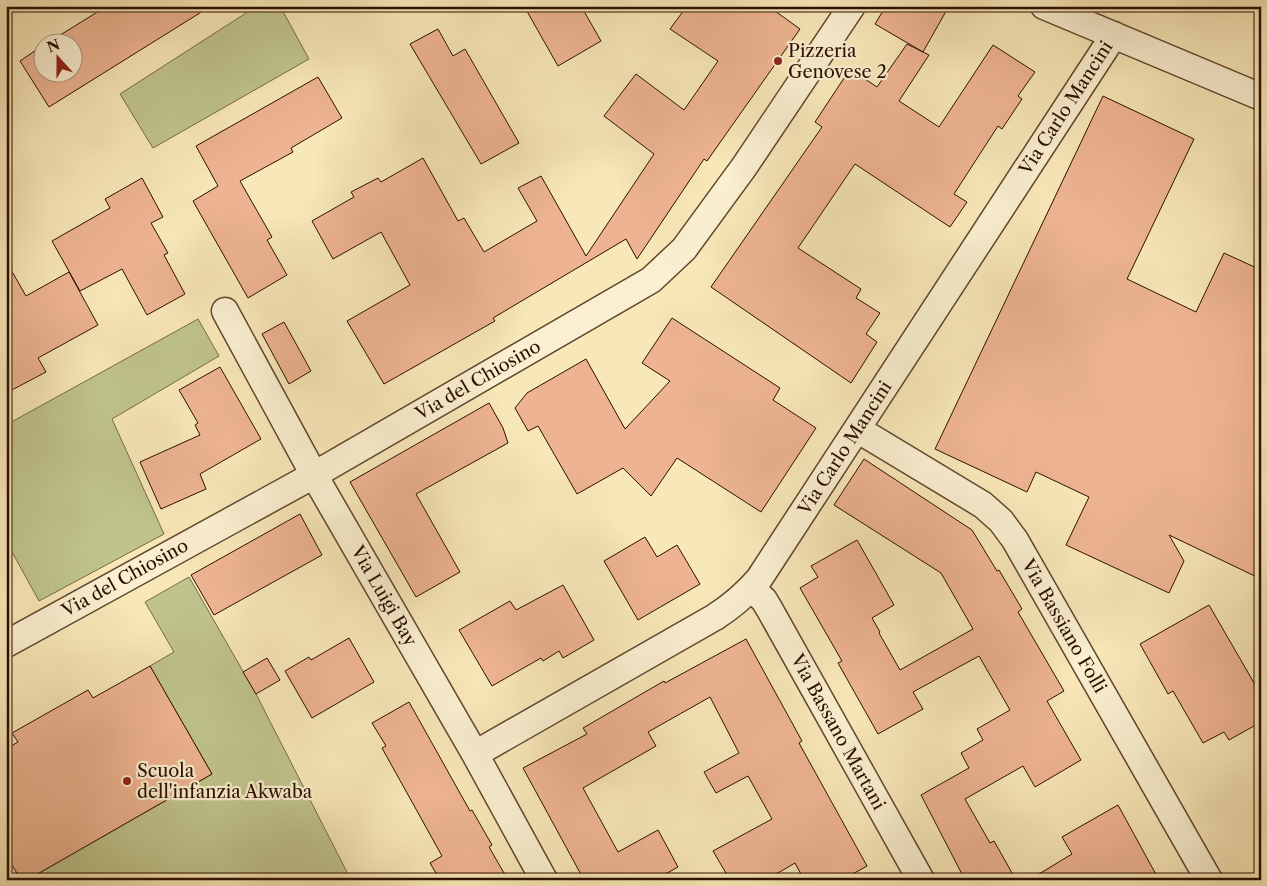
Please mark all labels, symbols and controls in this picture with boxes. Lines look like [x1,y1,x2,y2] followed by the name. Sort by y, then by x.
[32,32,82,82] north arrow
[44,35,62,56] text: N
[1014,37,1118,180] street label: Via Carlo Mancini
[788,40,887,83] place label: Pizzeria Genovese 2
[772,55,784,67] marker: Pizzeria Genovese 2
[411,335,545,425] street label: Via del Chiosino
[793,377,897,520] street label: Via Carlo Mancini
[57,534,192,622] street label: Via del Chiosino
[346,541,422,651] street label: Via Luigi Bay
[1016,554,1111,697] street label: Via Bassiano Folli
[786,649,890,814] street label: Via Bassano Martani
[137,760,313,803] place label: Scuola dell'infanzia Akwaba
[121,775,133,787] marker: Scuola dell'infanzia Akwaba

